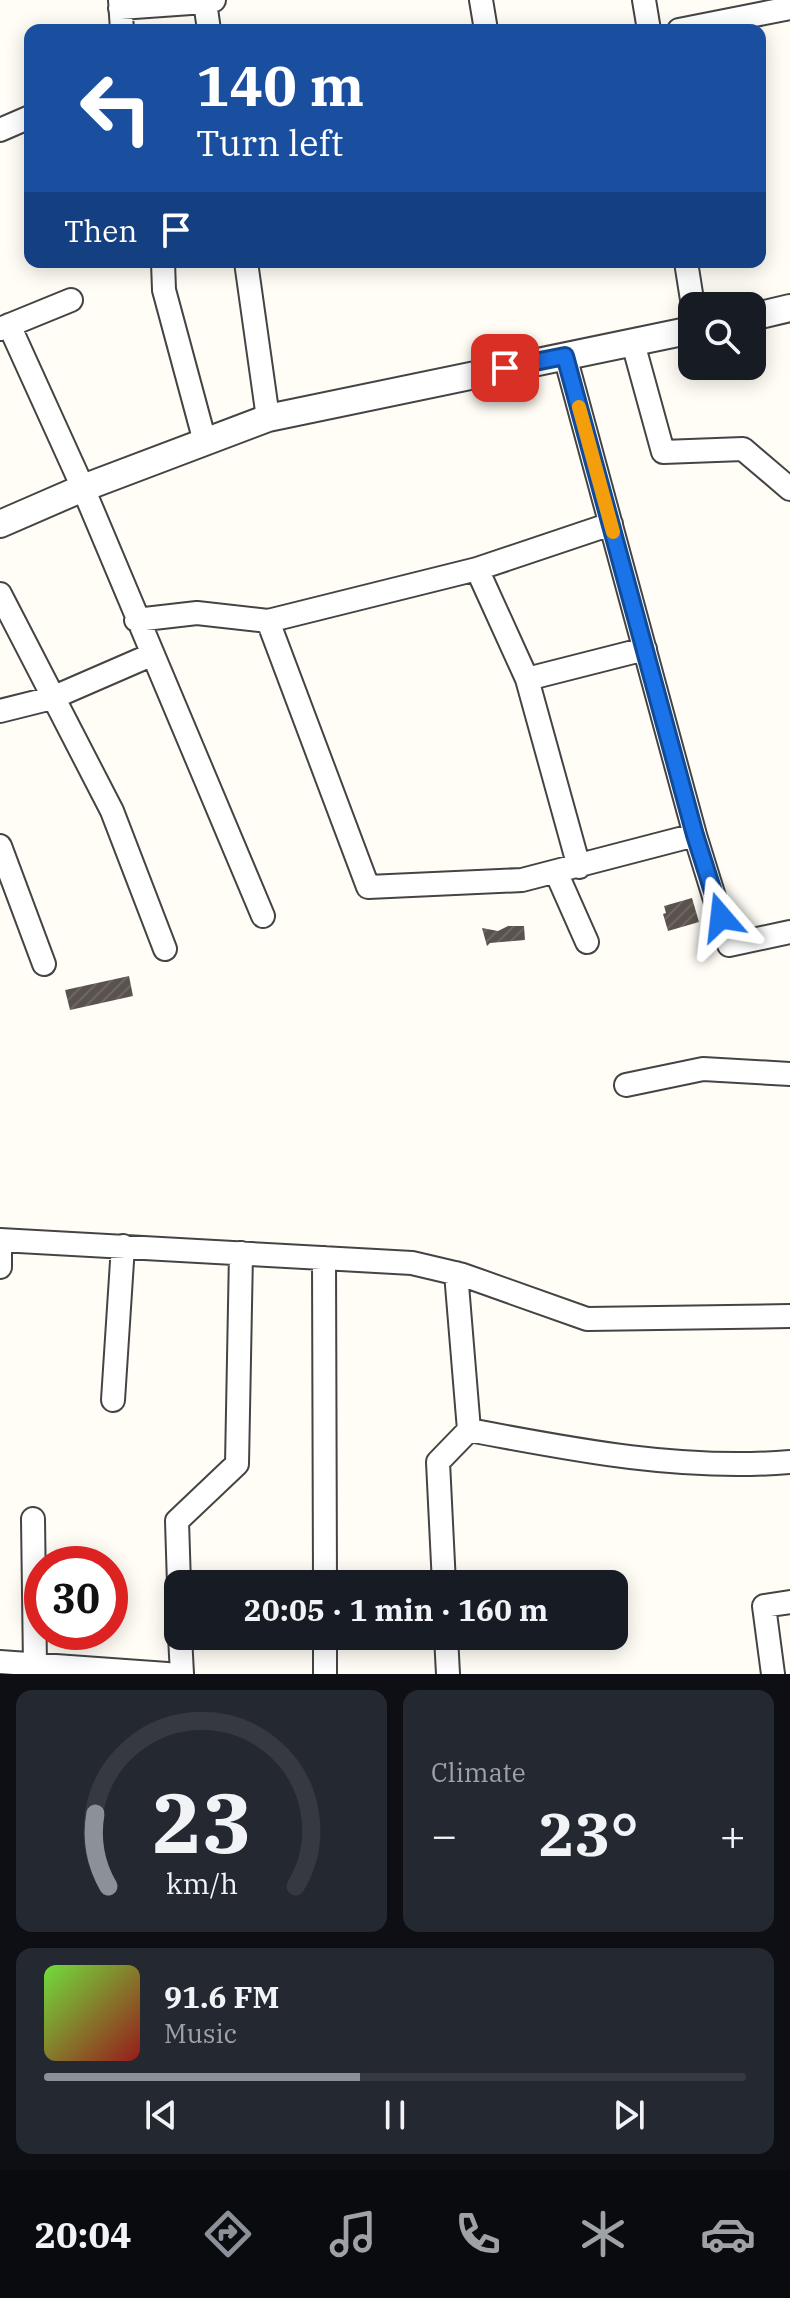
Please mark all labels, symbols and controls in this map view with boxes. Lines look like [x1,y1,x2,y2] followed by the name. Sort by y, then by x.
[196,49,364,121] text: 140 m
[64,56,168,160] icon: left
[196,119,343,166] text: Turn left
[154,208,198,252] icon: arrive
[64,211,138,250] text: Then
[678,292,766,380] map controls
[678,292,766,380] button: search
[471,334,539,402] pin
[483,346,527,390] icon: arrive
[679,875,763,959] position arrow
[24,1546,128,1650] speed limit sign: 30
[244,1590,548,1629] text: 20:05 · 1 min · 160 m
[431,1755,526,1789] text: Climate
[152,1768,251,1876] text: 23
[538,1794,639,1873] text: 23°
[431,1806,457,1863] text: −
[720,1806,746,1863] text: +
[165,1865,238,1902] text: km/h
[164,1977,279,2016] text: 91.6 FM
[164,2016,237,2050] text: Music
[139,2093,183,2137] icon: previous
[373,2093,417,2137] icon: pause
[607,2093,651,2137] icon: next
[200,2206,256,2262] icon: directions
[325,2206,381,2262] icon: music
[450,2206,506,2262] icon: phone
[575,2206,631,2262] icon: climate
[700,2206,756,2262] icon: car
[34,2211,132,2258] text: 20:04

